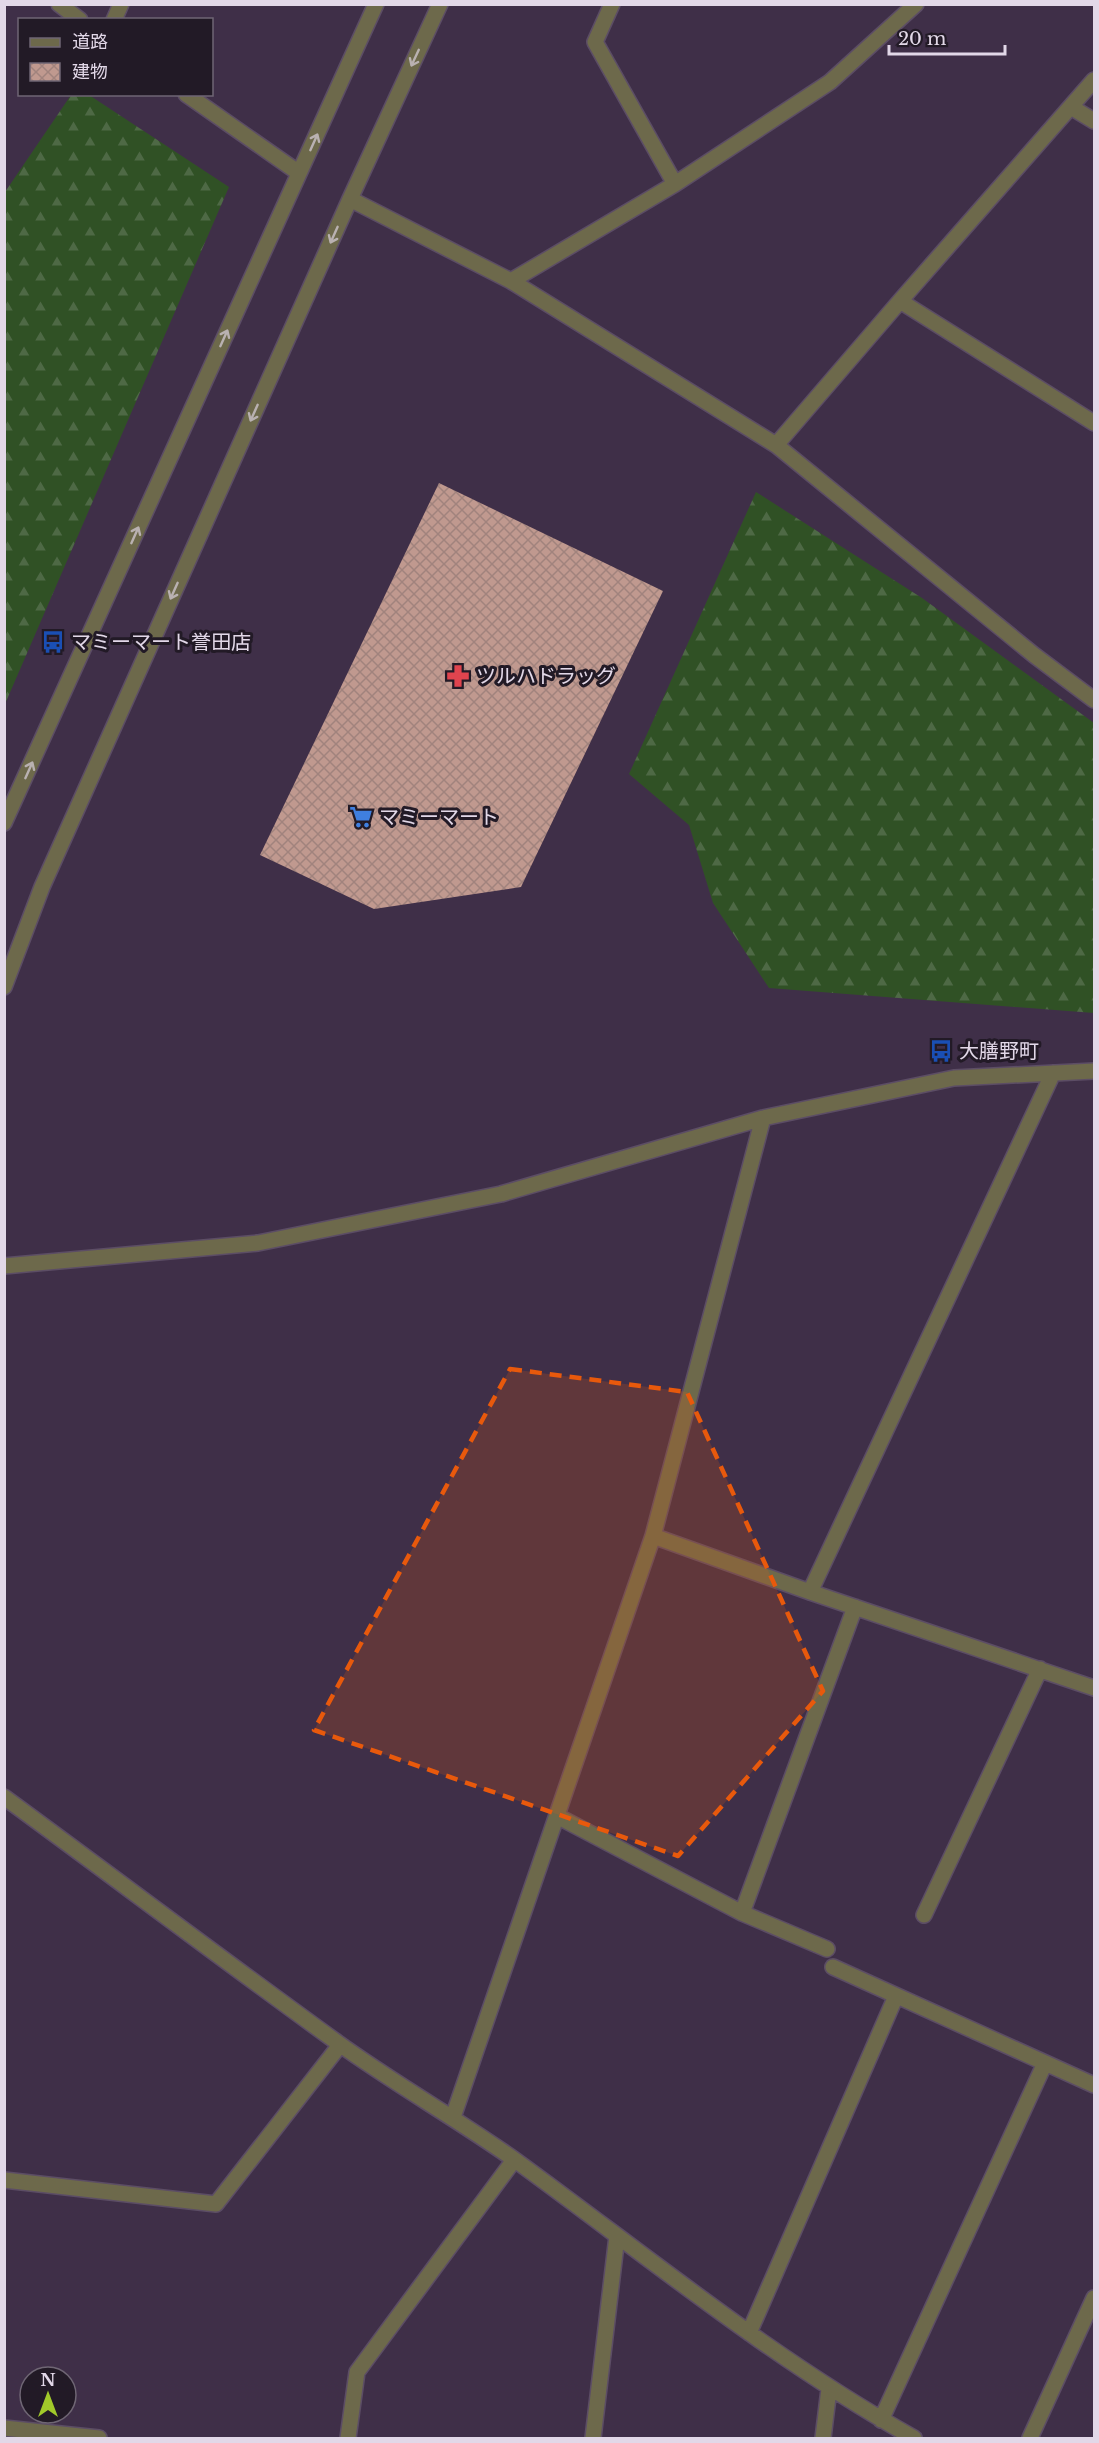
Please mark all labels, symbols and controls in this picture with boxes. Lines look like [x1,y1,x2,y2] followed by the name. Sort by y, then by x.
[18,18,213,96] legend
[889,18,1004,56] scale bar
[898,28,946,50] text: 20 m
[72,31,108,53] text: 道路
[409,48,421,66] one-way arrow
[72,61,108,83] text: 建物
[308,133,320,151] one-way arrow
[328,225,339,243] one-way arrow
[219,330,231,348] one-way arrow
[248,403,259,421] one-way arrow
[130,527,142,545] one-way arrow
[168,581,180,599] one-way arrow
[40,629,66,655] bus stop icon: マミーマート誉田店
[71,630,251,654] place label: マミーマート誉田店
[445,663,471,689] pharmacy icon: ツルハドラッグ
[476,664,616,688] place label: ツルハドラッグ
[23,762,35,780] one-way arrow
[348,804,374,830] supermarket icon: マミーマート
[379,805,499,829] place label: マミーマート
[928,1038,954,1064] bus stop icon: 大膳野町
[959,1039,1039,1063] place label: 大膳野町
[18,2365,78,2425] north arrow
[40,2370,56,2390] text: N

